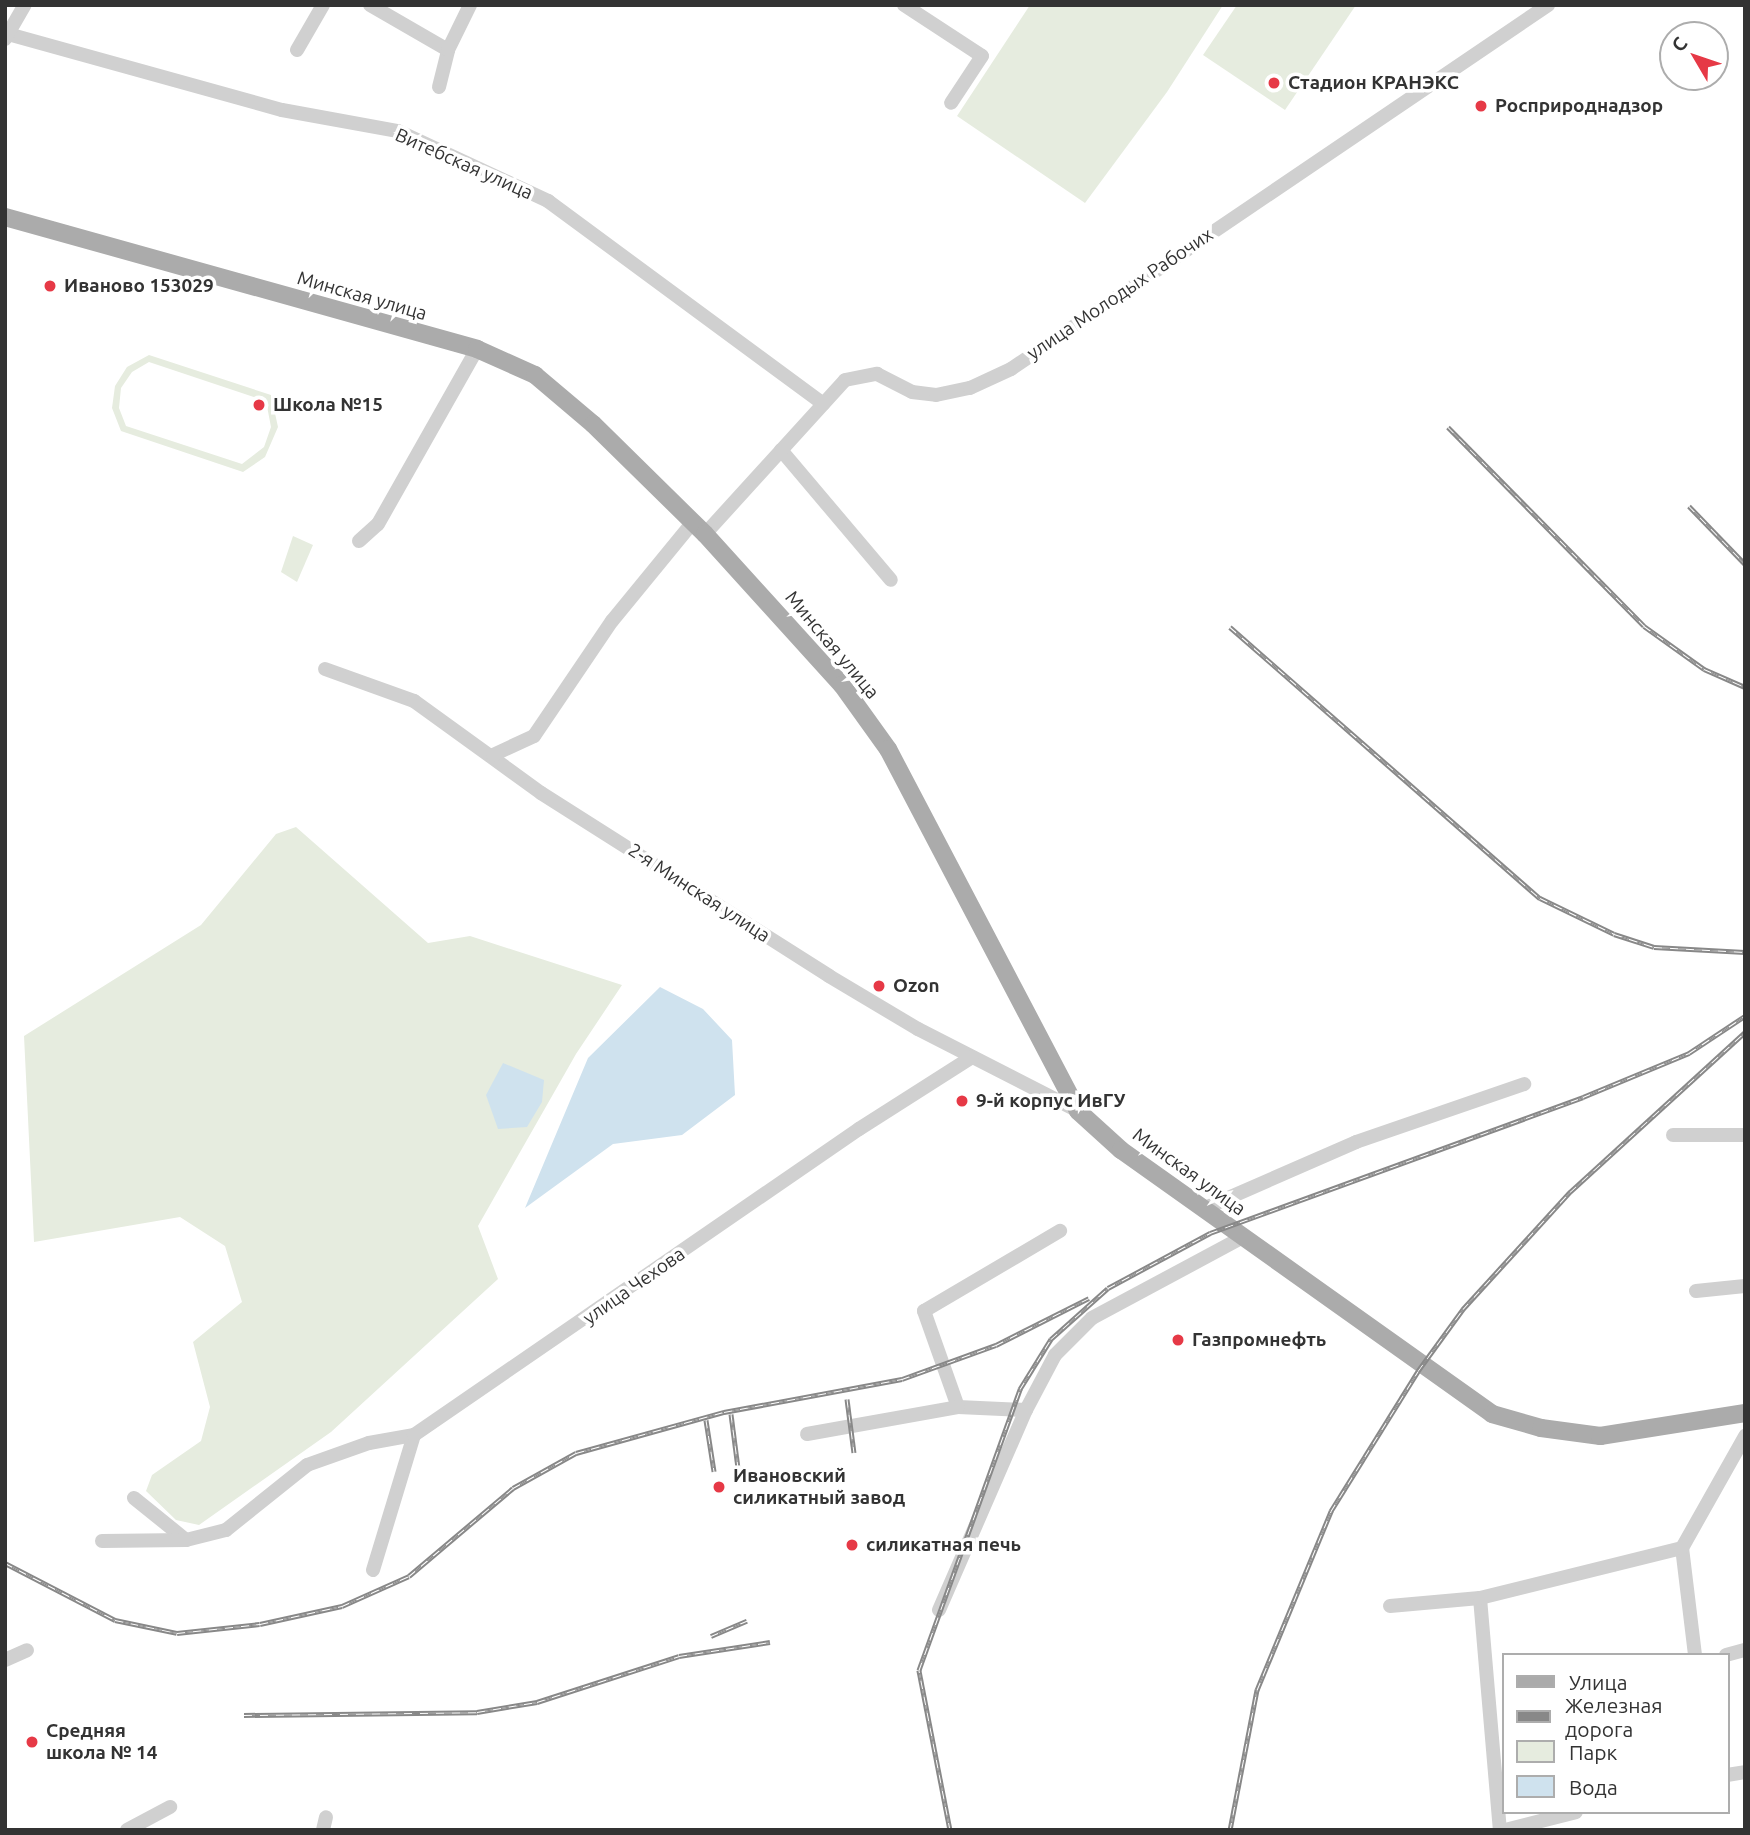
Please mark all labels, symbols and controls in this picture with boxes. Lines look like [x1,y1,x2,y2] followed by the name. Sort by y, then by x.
[1659,21,1729,91] north arrow
[1667,32,1692,56] text: С
[1288,72,1459,94] place label: Стадион КРАНЭКС
[1266,75,1282,91] marker: Стадион КРАНЭКС
[1495,95,1663,117] place label: Росприроднадзор
[1473,98,1489,114] marker: Росприроднадзор
[392,123,536,205] street label: Витебская улица
[1023,223,1217,365] street label: улица Молодых Рабочих
[295,267,429,325] street label: Минская улица
[64,275,214,297] place label: Иваново 153029
[42,278,58,294] marker: Иваново 153029
[273,394,383,416] place label: Школа №15
[251,397,267,413] marker: Школа №15
[780,586,884,704] street label: Минская улица
[624,839,774,947] street label: 2-я Минская улица
[893,975,940,997] place label: Ozon
[871,978,887,994] marker: Ozon
[976,1090,1126,1112] place label: 9-й корпус ИвГУ
[954,1093,970,1109] marker: 9-й корпус ИвГУ
[1128,1123,1250,1221] street label: Минская улица
[579,1242,689,1330] street label: улица Чехова
[1192,1329,1326,1351] place label: Газпромнефть
[1170,1332,1186,1348] marker: Газпромнефть
[733,1465,905,1509] place label: Ивановский силикатный завод
[711,1479,727,1495] marker: Ивановский силикатный завод
[866,1534,1021,1556] place label: силикатная печь
[844,1537,860,1553] marker: силикатная печь
[1502,1653,1729,1814] legend
[1569,1670,1627,1694] text: Улица
[1565,1693,1663,1741] text: Железная дорога
[46,1720,157,1764] place label: Средняя школа № 14
[24,1734,40,1750] marker: Средняя школа № 14
[1569,1740,1617,1764] text: Парк
[1569,1775,1618,1799] text: Вода

